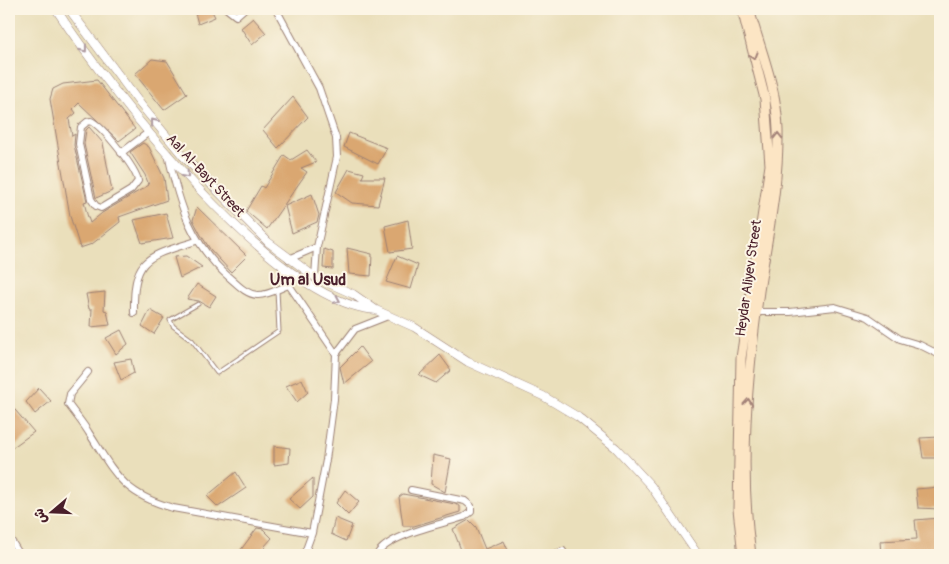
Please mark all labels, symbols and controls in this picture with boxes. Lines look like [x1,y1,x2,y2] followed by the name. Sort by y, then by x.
[78,43,86,52] one-way arrow
[748,51,758,60] one-way arrow
[151,118,160,127] one-way arrow
[163,130,249,221] street label: Aal Al-Bayt Street
[773,132,783,140] one-way arrow
[180,169,189,178] one-way arrow
[732,218,765,337] street label: Heydar Aliyev Street
[270,270,346,290] district label: Um al Usud
[332,294,341,305] one-way arrow
[743,398,754,406] one-way arrow
[28,486,78,536] north arrow
[30,506,51,526] text: ش

